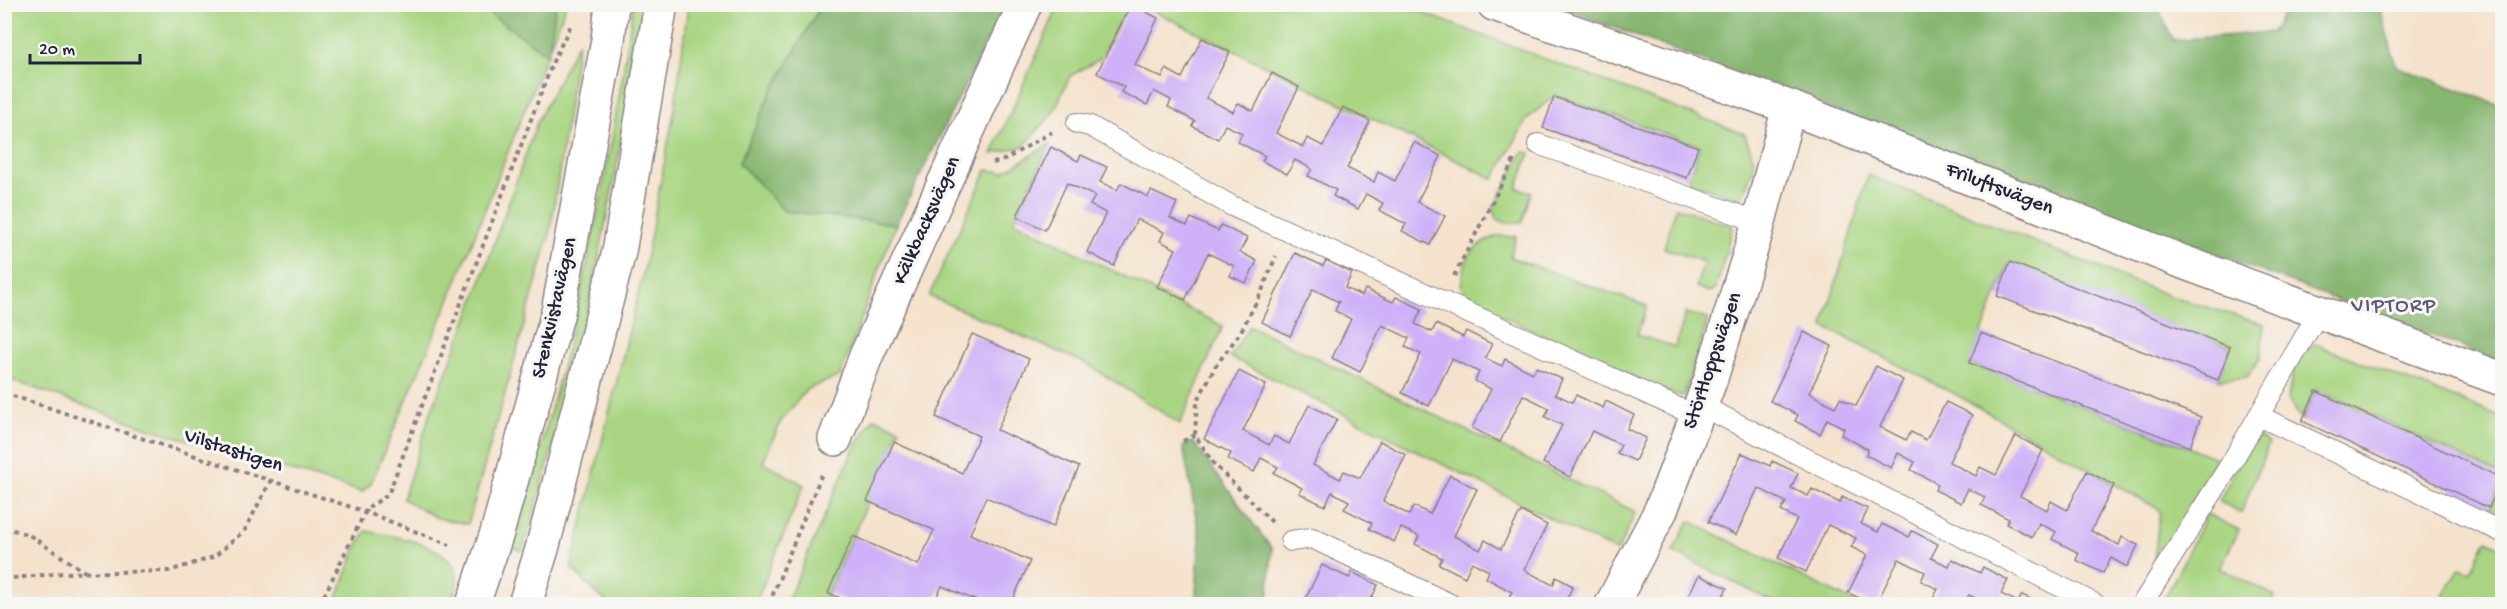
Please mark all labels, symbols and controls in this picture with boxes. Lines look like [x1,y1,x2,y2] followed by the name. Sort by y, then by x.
[30,27,140,65] scale bar
[39,40,75,61] text: 20 m
[889,153,967,289] street label: Kälkbacksvägen
[1941,158,2057,222] street label: Friluftsvägen
[528,235,584,381] street label: Stenkvistavägen
[1679,289,1749,433] street label: Störtloppsvägen
[2350,294,2437,320] district label: VIPTORP
[179,424,286,480] street label: Vilstastigen

